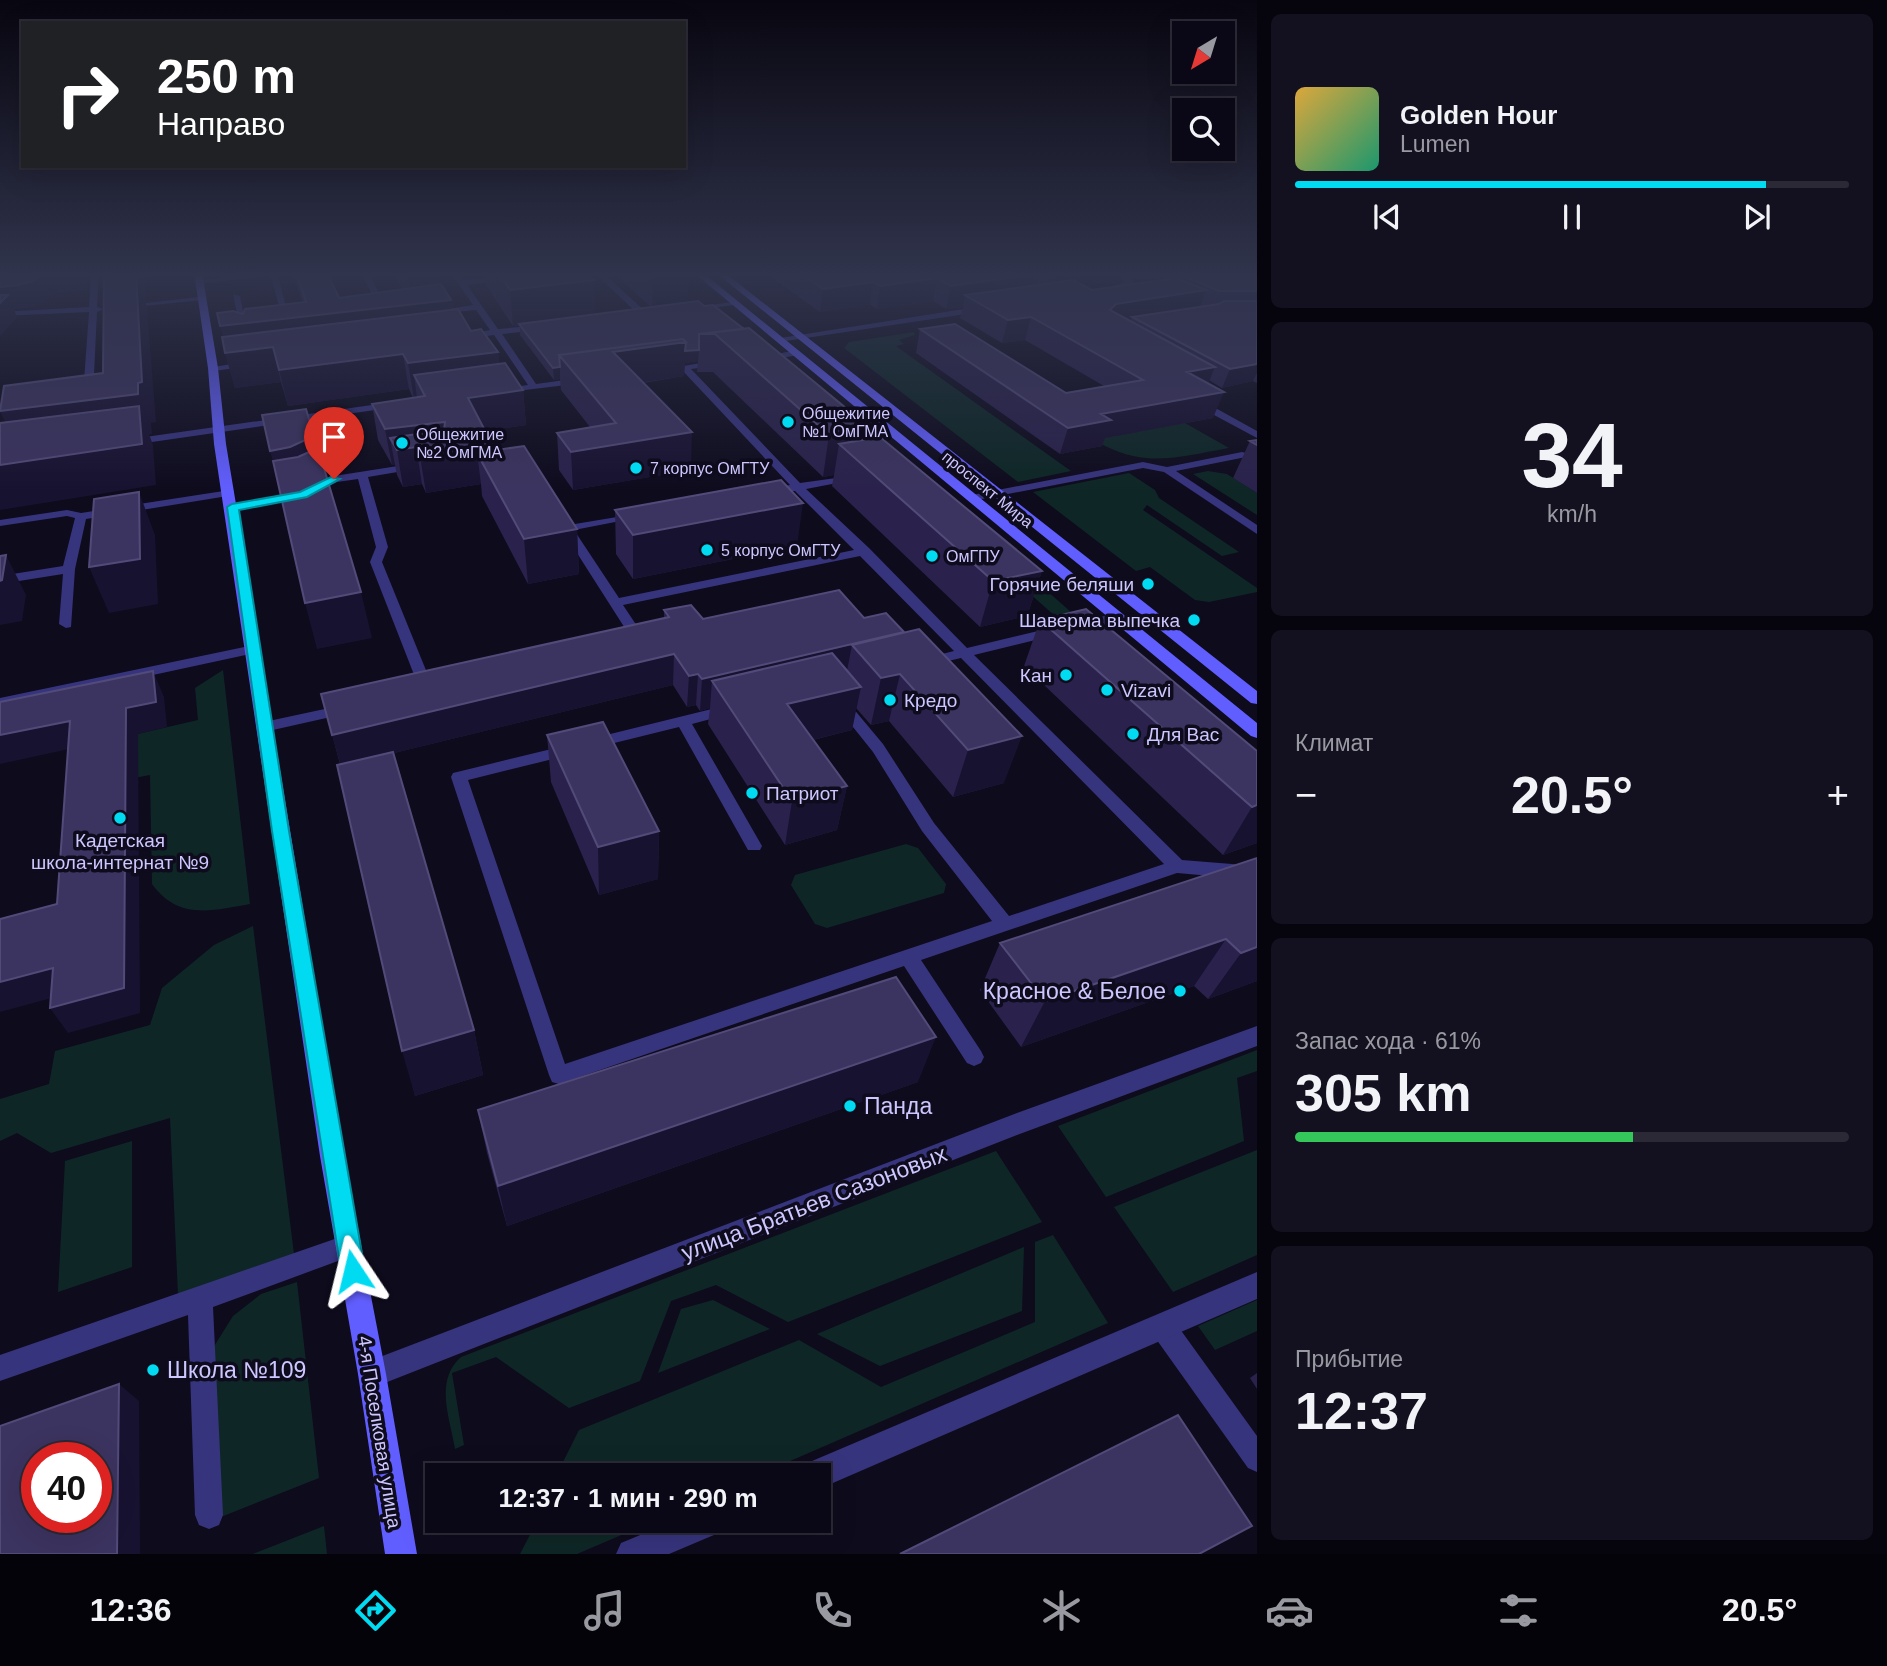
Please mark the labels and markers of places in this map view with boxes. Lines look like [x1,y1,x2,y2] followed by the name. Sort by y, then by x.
[802,405,890,440] place label: Общежитие №1 ОмГМА
[304,407,364,479] pin
[780,414,796,430] marker: Общежитие №1 ОмГМА
[416,426,504,461] place label: Общежитие №2 ОмГМА
[394,435,410,451] marker: Общежитие №2 ОмГМА
[628,460,644,476] marker: 7 корпус ОмГТУ
[650,460,770,477] place label: 7 корпус ОмГТУ
[699,542,715,558] marker: 5 корпус ОмГТУ
[721,542,841,559] place label: 5 корпус ОмГТУ
[924,548,940,564] marker: ОмГПУ
[946,548,1001,565] place label: ОмГПУ
[990,574,1134,595] place label: Горячие беляши
[1140,576,1156,592] marker: Горячие беляши
[1019,610,1180,631] place label: Шаверма выпечка
[1186,612,1202,628] marker: Шаверма выпечка
[1020,665,1052,686] place label: Кан
[1058,667,1074,683] marker: Кан
[1121,680,1171,701] place label: Vizavi
[1099,682,1115,698] marker: Vizavi
[904,690,957,711] place label: Кредо
[882,692,898,708] marker: Кредо
[1147,724,1219,745] place label: Для Вас
[1125,726,1141,742] marker: Для Вас
[766,783,839,804] place label: Патриот
[744,785,760,801] marker: Патриот
[112,810,128,826] marker: Кадетская школа-интернат №9
[31,830,209,873] place label: Кадетская школа-интернат №9
[983,978,1166,1004] place label: Красное & Белое
[1172,983,1188,999] marker: Красное & Белое
[864,1093,932,1119] place label: Панда
[842,1098,858,1114] marker: Панда
[167,1357,306,1383] place label: Школа №109
[145,1362,161,1378] marker: Школа №109

